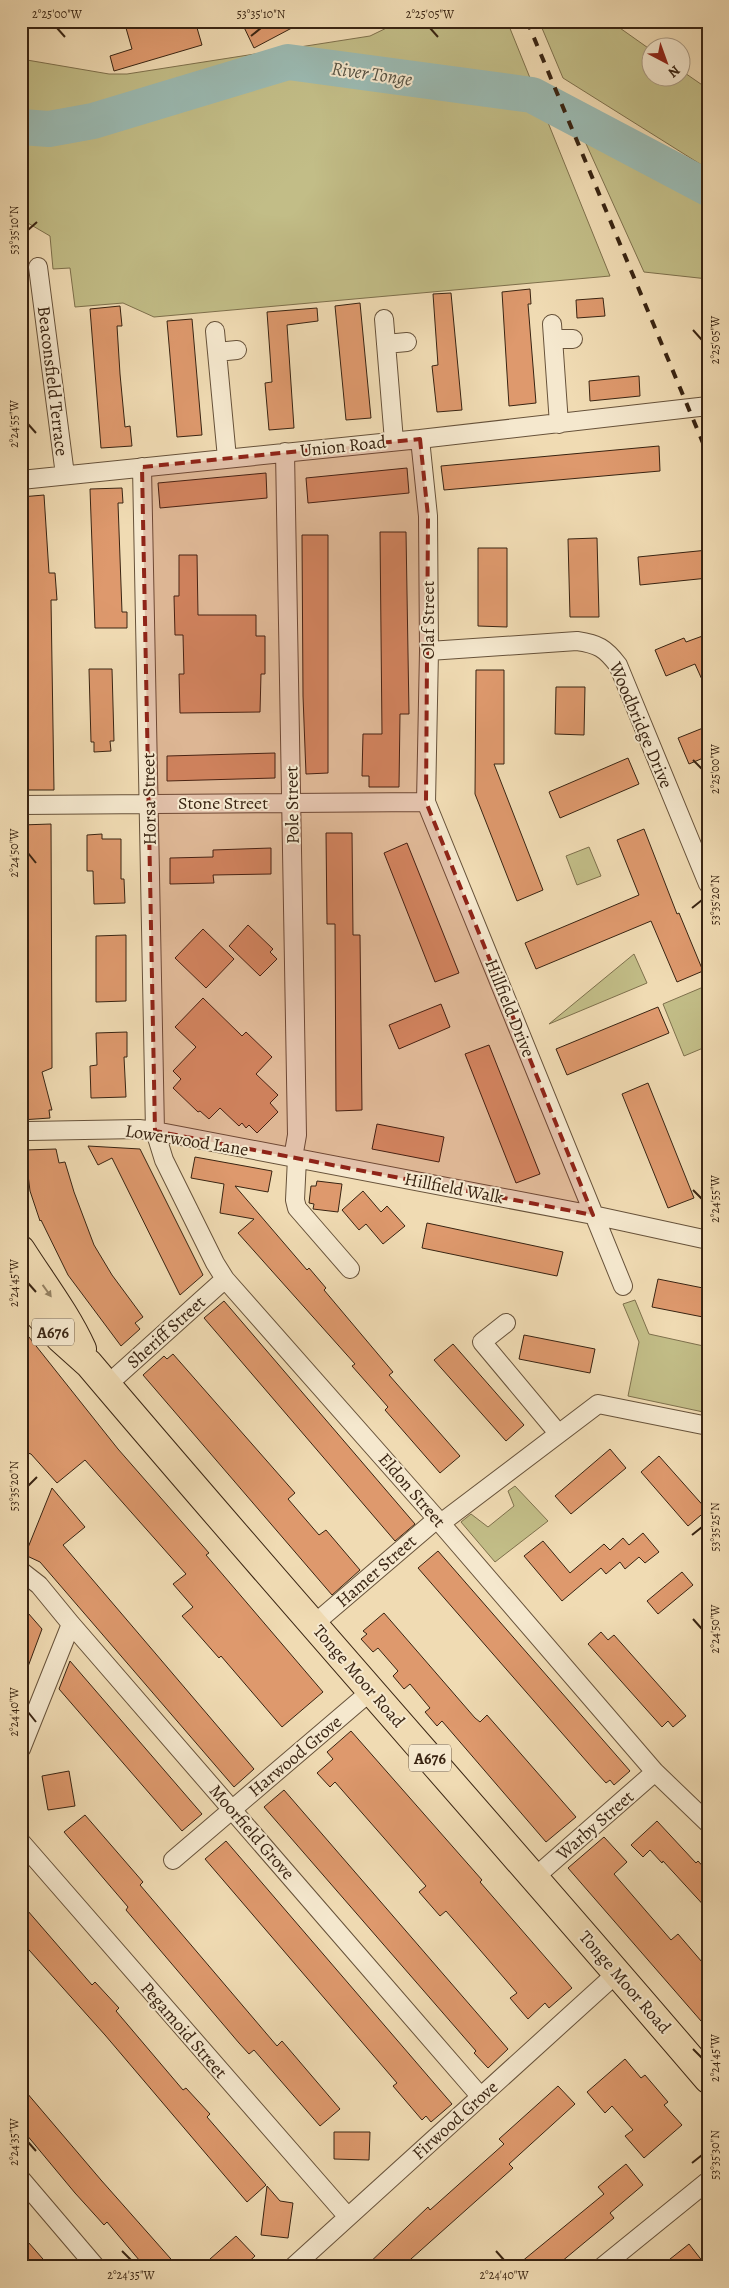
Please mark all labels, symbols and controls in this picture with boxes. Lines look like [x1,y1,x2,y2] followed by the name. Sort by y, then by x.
[32,6,83,22] text: 2°25'00"W
[237,6,286,22] text: 53°35'10"N
[406,6,455,22] text: 2°25'05"W
[642,38,692,88] north arrow
[330,55,414,93] water label: River Tonge
[664,61,684,82] text: N
[6,205,22,254] text: 53°35'10"N
[32,305,74,457] street label: Beaconsfield Terrace
[707,315,723,364] text: 2°25'05"W
[6,399,22,448] text: 2°24'55"W
[299,429,388,462] street label: Union Road
[416,580,440,660] street label: Olaf Street
[603,657,678,792] street label: Woodbridge Drive
[707,743,723,794] text: 2°25'00"W
[136,752,162,845] street label: Horsa Street
[279,766,305,844] street label: Pole Street
[178,791,268,815] street label: Stone Street
[6,828,22,877] text: 2°24'50"W
[707,874,723,925] text: 53°35'20"N
[479,955,541,1061] street label: Hillfield Drive
[124,1118,250,1162] street label: Lowerwood Lane
[402,1167,506,1209] street label: Hillfield Walk
[707,1174,723,1223] text: 2°24'55"W
[6,1258,22,1307] text: 2°24'45"W
[42,1284,52,1298] one-way arrow
[121,1290,211,1374] street label: Sheriff Street
[32,1318,74,1345] road number: A676
[373,1448,451,1532] street label: Eldon Street
[6,1460,22,1511] text: 53°35'20"N
[707,1502,723,1552] text: 53°35'25"N
[331,1529,421,1613] street label: Hamer Street
[707,1604,723,1653] text: 2°24'50"W
[308,1619,411,1733] street label: Tonge Moor Road
[6,1687,22,1737] text: 2°24'40"W
[243,1710,347,1802] street label: Harwood Grove
[409,1745,451,1772] road number: A676
[204,1779,300,1885] street label: Moorfield Grove
[550,1785,639,1866] street label: Warby Street
[574,1925,677,2039] street label: Tonge Moor Road
[135,1977,233,2083] street label: Pegamoid Street
[707,2033,723,2082] text: 2°24'45"W
[407,2075,503,2165] street label: Firwood Grove
[6,2117,22,2166] text: 2°24'35"W
[707,2130,723,2180] text: 53°35'30"N
[107,2267,156,2283] text: 2°24'35"W
[479,2267,529,2283] text: 2°24'40"W

